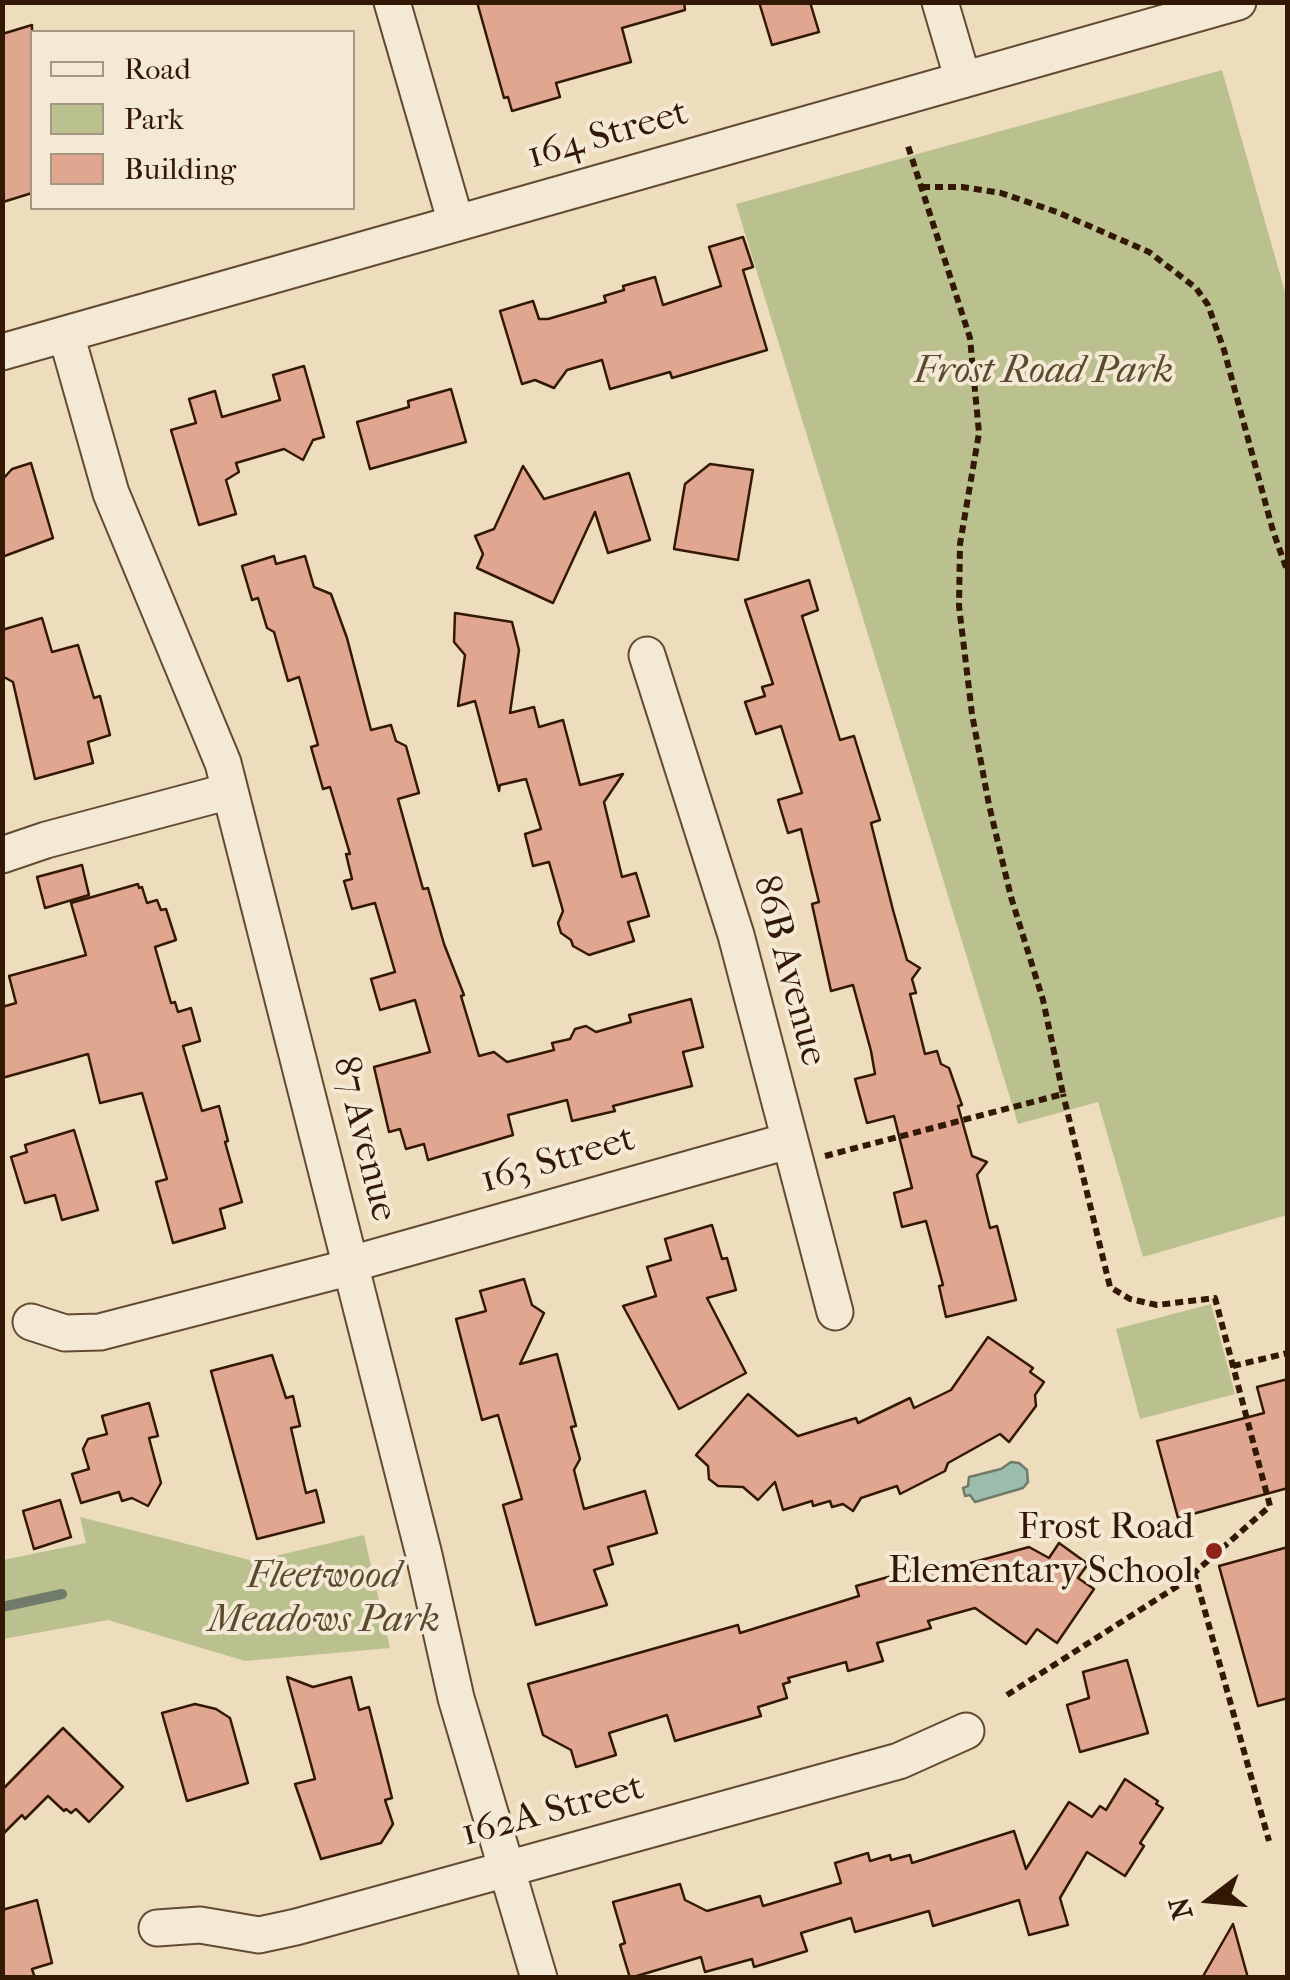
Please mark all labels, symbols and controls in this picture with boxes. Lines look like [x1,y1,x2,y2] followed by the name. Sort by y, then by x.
[30,30,355,210] legend
[124,52,191,87] text: Road
[523,91,693,181] street label: 164 Street
[124,102,184,137] text: Park
[124,152,236,187] text: Building
[915,350,1173,396] park label: Frost Road Park
[741,871,835,1071] street label: 86B Avenue
[321,1052,405,1226] street label: 87 Avenue
[476,1117,640,1205] street label: 163 Street
[888,1506,1194,1596] place label: Frost Road Elementary School
[1203,1540,1225,1562] marker: Frost Road Elementary School
[208,1555,440,1645] park label: Fleetwood Meadows Park
[457,1766,649,1858] street label: 162A Street
[1160,1850,1260,1950] north arrow
[1162,1894,1199,1923] text: N

